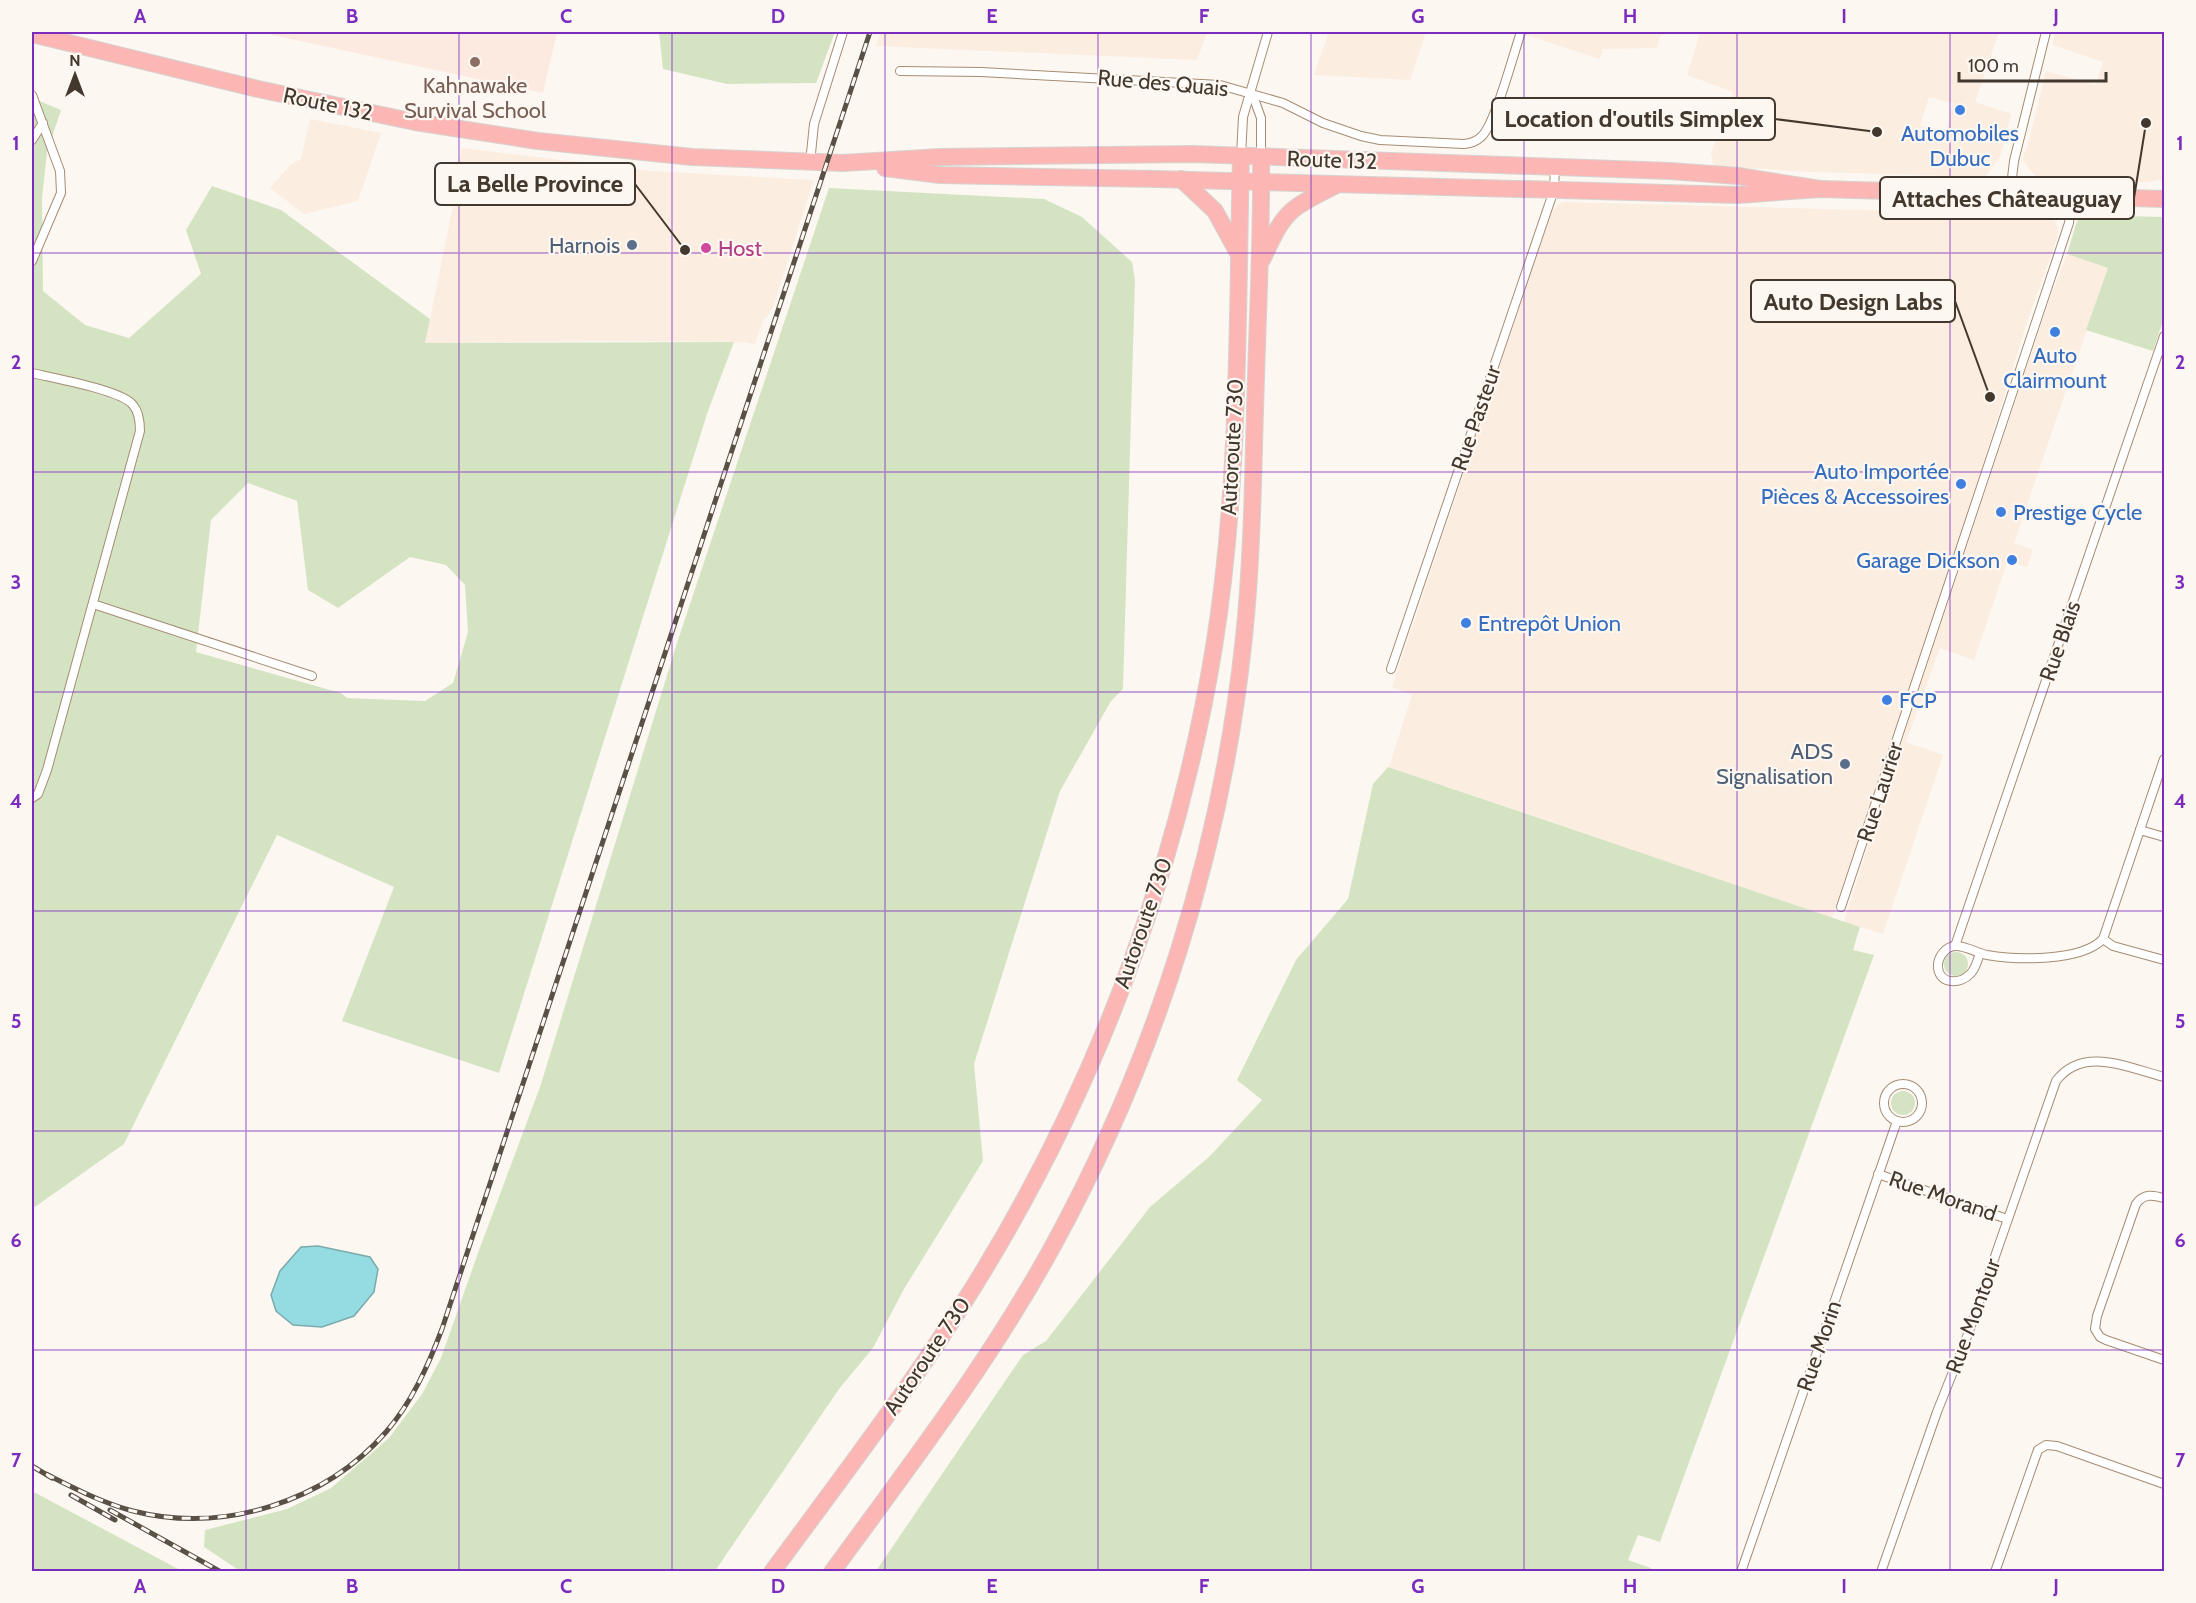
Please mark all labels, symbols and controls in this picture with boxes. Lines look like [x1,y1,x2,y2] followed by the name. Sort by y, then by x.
[134,4,147,28] text: A
[346,4,358,28] text: B
[560,4,572,28] text: C
[771,4,785,28] text: D
[986,4,998,28] text: E
[1199,4,1210,28] text: F
[1411,4,1425,28] text: G
[1623,4,1637,28] text: H
[1841,4,1847,28] text: I
[2052,4,2059,28] text: J
[45,45,105,105] north arrow
[1959,45,2106,83] scale bar
[69,51,81,70] text: N
[468,55,482,69] marker: Kahnawake Survival School
[1968,55,2019,77] text: 100 m
[1097,64,1229,102] street label: Rue des Quais
[404,72,547,124] place label: Kahnawake Survival School
[281,81,375,127] street label: Route 132
[1492,98,1775,140] callout: Location d'outils Simplex
[1953,103,1967,117] marker: Automobiles Dubuc
[1504,104,1764,133] text: Location d'outils Simplex
[1901,120,2019,172] place label: Automobiles Dubuc
[12,131,20,155] text: 1
[2176,131,2184,155] text: 1
[1286,145,1378,175] street label: Route 132
[435,163,635,205] callout: La Belle Province
[447,169,623,198] text: La Belle Province
[1880,177,2134,219] callout: Attaches Châteauguay
[1892,184,2122,213] text: Attaches Châteauguay
[549,232,620,259] place label: Harnois
[718,235,762,262] place label: Host
[625,238,639,252] marker: Harnois
[699,241,713,255] marker: Host
[1751,280,1955,322] callout: Auto Design Labs
[1763,287,1943,316] text: Auto Design Labs
[2048,325,2062,339] marker: Auto Clairmount
[2003,342,2107,394] place label: Auto Clairmount
[11,350,21,374] text: 2
[2175,350,2185,374] text: 2
[1445,362,1507,474] street label: Rue Pasteur
[1215,378,1249,516] street label: Autoroute 730
[1761,458,1949,510] place label: Auto Importée Pièces & Accessoires
[1954,477,1968,491] marker: Auto Importée Pièces & Accessoires
[2013,499,2142,526] place label: Prestige Cycle
[1994,505,2008,519] marker: Prestige Cycle
[1856,547,2000,574] place label: Garage Dickson
[2005,553,2019,567] marker: Garage Dickson
[11,570,21,594] text: 3
[2175,570,2185,594] text: 3
[2034,597,2086,685] street label: Rue Blais
[1478,610,1621,637] place label: Entrepôt Union
[1459,616,1473,630] marker: Entrepôt Union
[1899,687,1937,714] place label: FCP
[1880,693,1894,707] marker: FCP
[1716,738,1833,790] place label: ADS Signalisation
[1851,738,1909,845] street label: Rue Laurier
[1838,757,1852,771] marker: ADS Signalisation
[10,789,22,813] text: 4
[2174,789,2186,813] text: 4
[1108,854,1178,992] street label: Autoroute 730
[11,1009,21,1033] text: 5
[2175,1009,2185,1033] text: 5
[1886,1165,2000,1227] street label: Rue Morand
[10,1228,22,1252] text: 6
[2174,1228,2186,1252] text: 6
[1940,1255,2006,1377] street label: Rue Montour
[878,1292,976,1420] street label: Autoroute 730
[1791,1297,1847,1395] street label: Rue Morin
[11,1448,22,1472] text: 7
[2175,1448,2186,1472] text: 7
[134,1574,147,1598] text: A
[346,1574,358,1598] text: B
[560,1574,572,1598] text: C
[771,1574,785,1598] text: D
[986,1574,998,1598] text: E
[1199,1574,1210,1598] text: F
[1411,1574,1425,1598] text: G
[1623,1574,1637,1598] text: H
[1841,1574,1847,1598] text: I
[2052,1574,2059,1598] text: J

